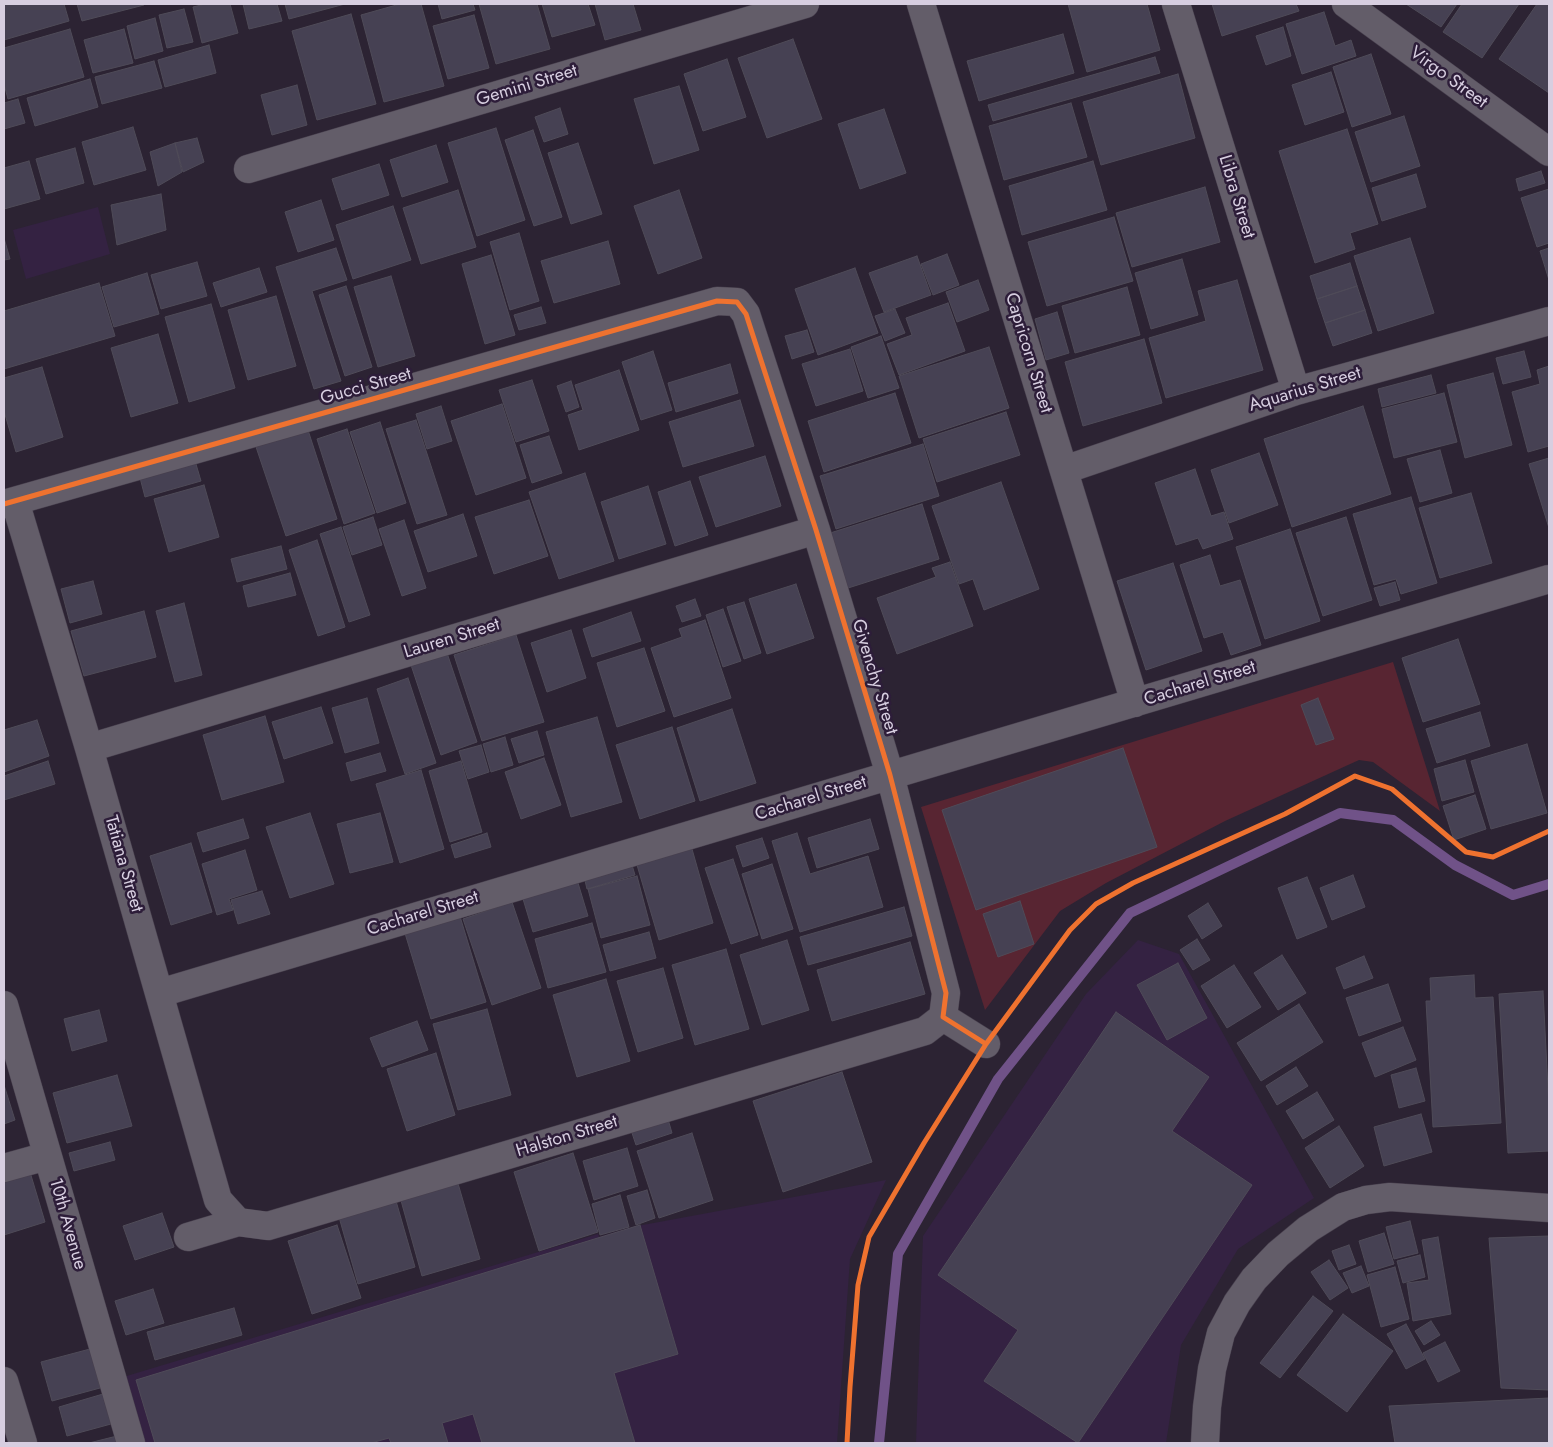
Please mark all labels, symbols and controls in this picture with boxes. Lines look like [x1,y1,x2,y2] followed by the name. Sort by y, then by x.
[1405,43,1491,113] street label: Virgo Street
[474,60,580,112] street label: Gemini Street
[1213,153,1259,241] street label: Libra Street
[999,290,1057,416] street label: Capricorn Street
[1246,363,1364,417] street label: Aquarius Street
[318,364,414,410] street label: Gucci Street
[401,614,503,664] street label: Lauren Street
[846,617,902,737] street label: Givenchy Street
[1142,657,1258,711] street label: Cacharel Street
[753,772,869,826] street label: Cacharel Street
[99,813,147,915] street label: Tatiana Street
[365,887,481,941] street label: Cacharel Street
[514,1111,620,1163] street label: Halston Street
[44,1176,90,1272] street label: 10th Avenue

